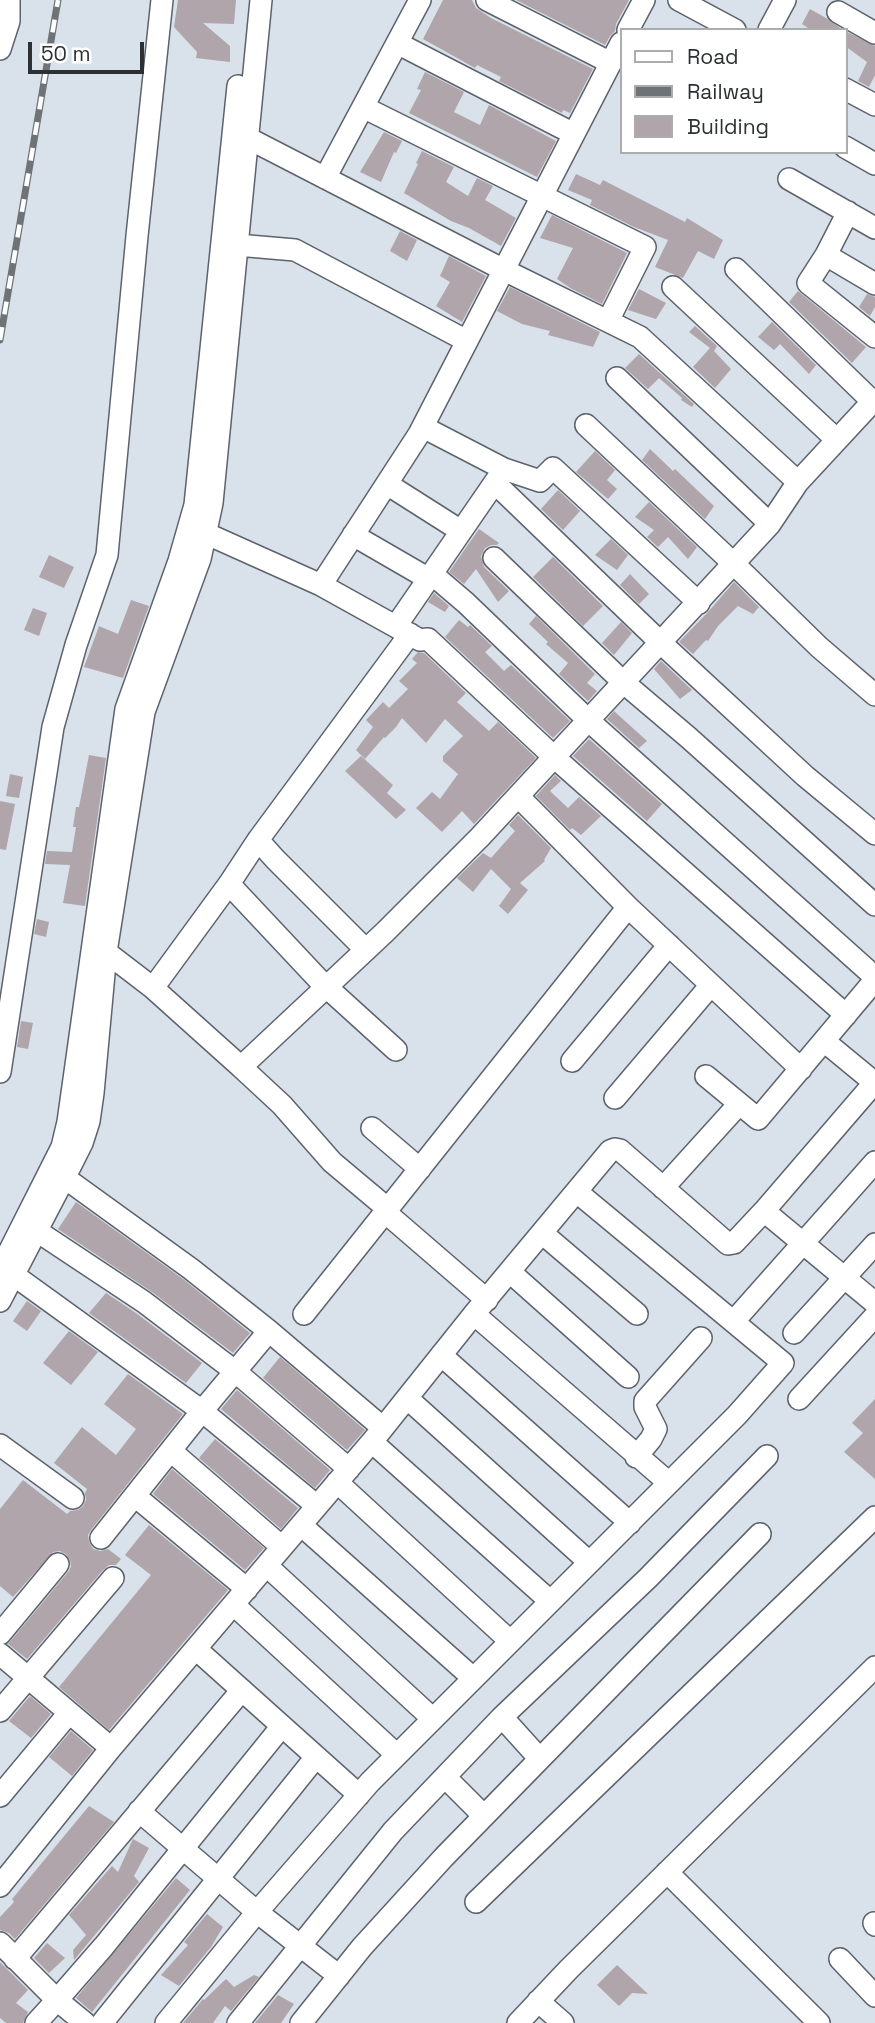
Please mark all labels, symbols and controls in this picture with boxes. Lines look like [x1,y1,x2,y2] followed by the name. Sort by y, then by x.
[32,28,147,72] scale bar
[620,28,847,154] legend
[41,40,91,67] text: 50 m
[687,43,739,70] text: Road
[687,78,764,105] text: Railway
[687,113,769,140] text: Building

